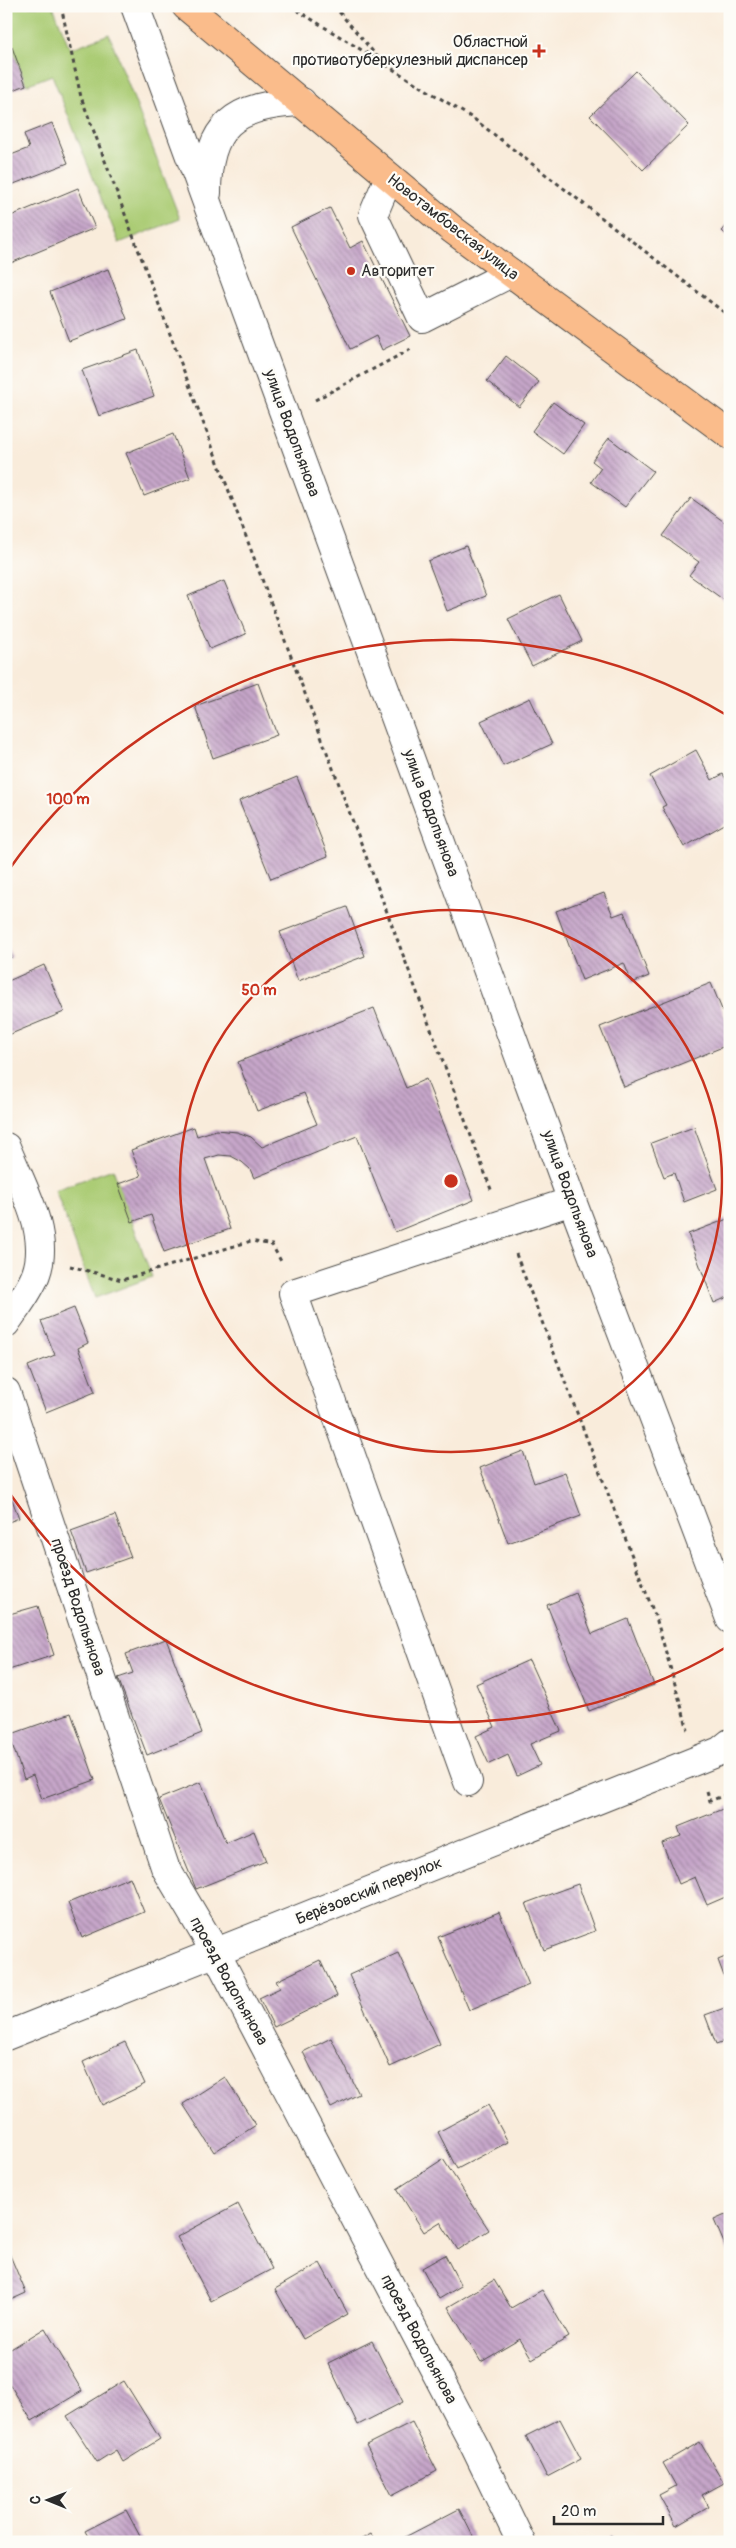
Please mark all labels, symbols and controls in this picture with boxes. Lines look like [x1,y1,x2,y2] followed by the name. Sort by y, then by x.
[292,32,528,70] place label: Областной противотуберкулезный диспансер
[532,44,546,58] marker: Областной противотуберкулезный диспансер
[383,169,523,285] street label: Новотамбовская улица
[361,261,434,281] place label: Авторитет
[345,265,357,277] marker: Авторитет
[259,366,324,499] street label: улица Водопьянова
[398,746,463,879] street label: улица Водопьянова
[47,790,89,809] text: 100 m
[242,981,276,1000] text: 50 m
[537,1127,602,1260] street label: улица Водопьянова
[442,1172,460,1190] centre of rings
[46,1536,110,1678] street label: проезд Водопьянова
[293,1852,445,1930] street label: Берёзовский переулок
[185,1913,273,2049] street label: проезд Водопьянова
[376,2271,462,2407] street label: проезд Водопьянова
[22,2476,72,2526] north arrow
[554,2493,662,2525] scale bar
[27,2495,44,2504] text: С
[561,2502,596,2521] text: 20 m

